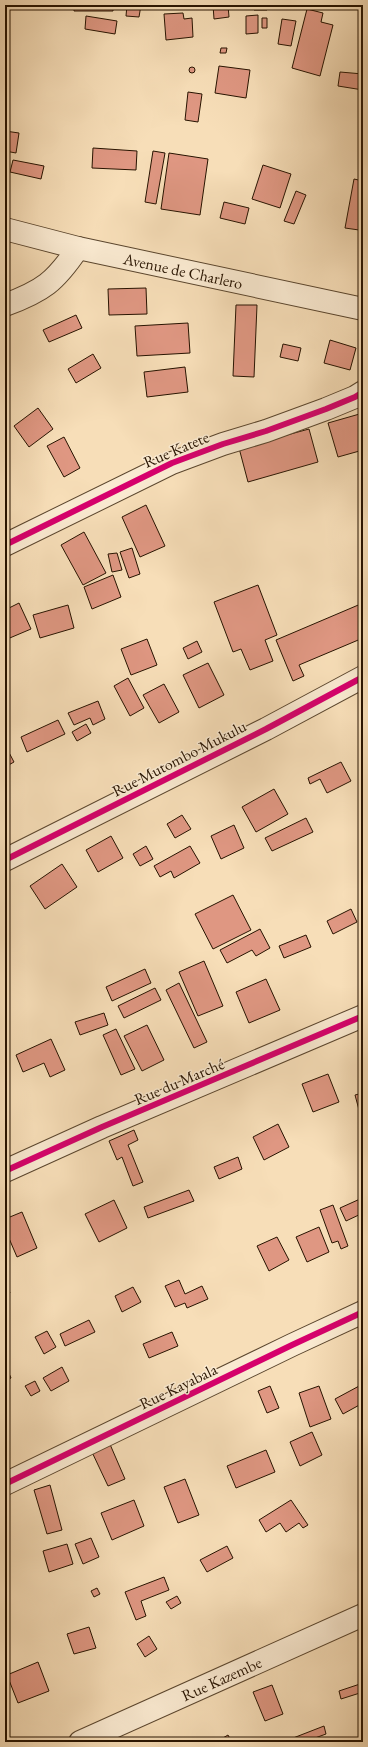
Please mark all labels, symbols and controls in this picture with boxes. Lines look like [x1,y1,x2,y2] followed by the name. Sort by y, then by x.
[121,248,245,294] street label: Avenue de Charlero
[140,426,212,473] street label: Rue Katete
[109,715,250,801] street label: Rue Mutombo Mukulu
[131,1053,227,1110] street label: Rue du Marché
[136,1358,221,1414] street label: Rue Kayabala
[178,1652,265,1706] street label: Rue Kazembe

